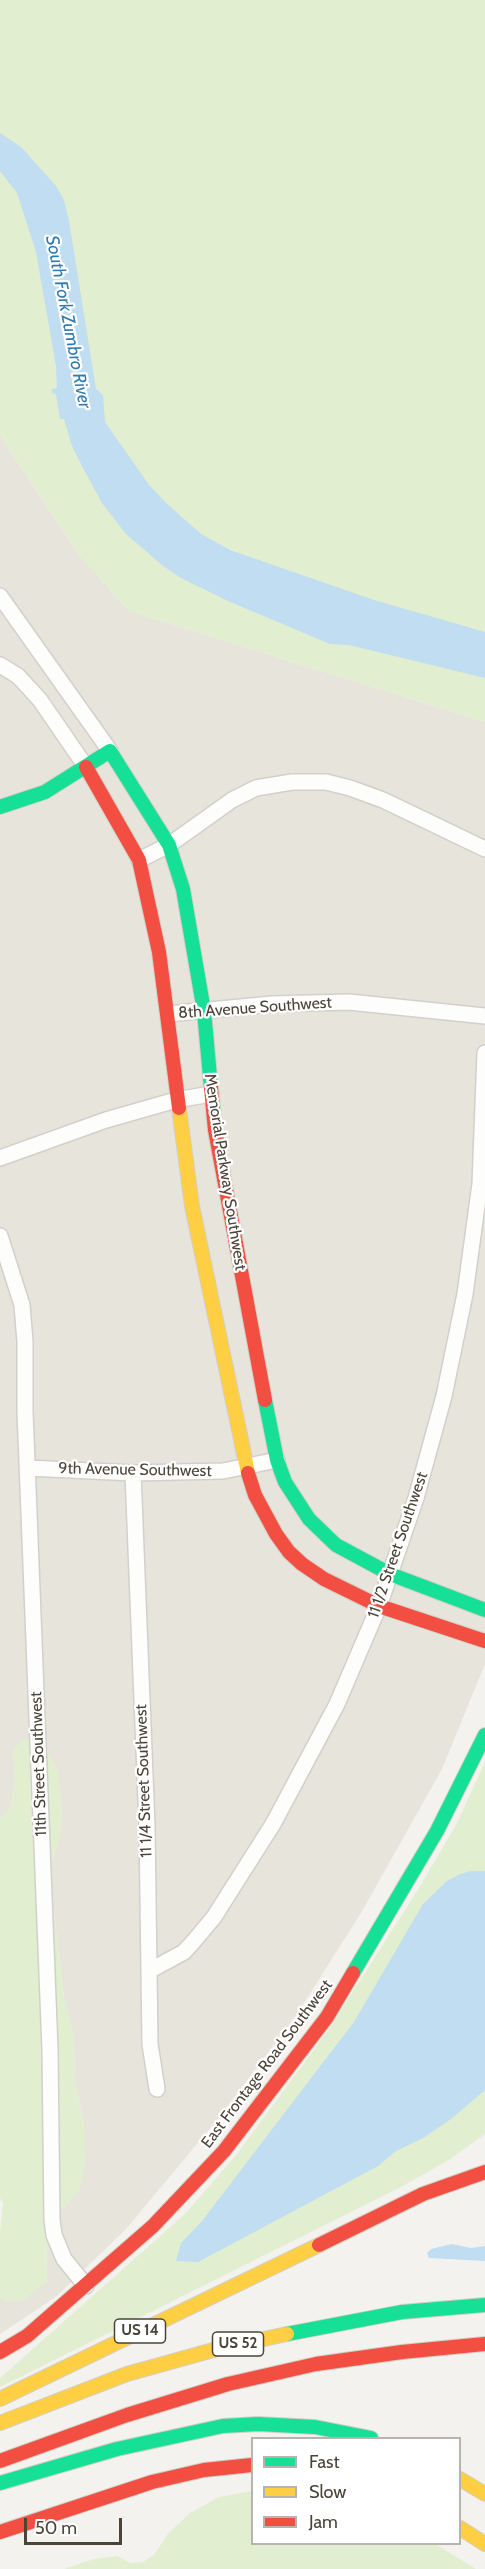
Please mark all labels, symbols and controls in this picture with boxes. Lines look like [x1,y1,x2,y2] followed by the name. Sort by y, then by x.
[41,234,95,410] water label: South Fork Zumbro River
[178,993,332,1023] street label: 8th Avenue Southwest
[200,1072,250,1272] street label: Memorial Parkway Southwest
[58,1459,212,1481] street label: 9th Avenue Southwest
[364,1469,432,1621] street label: 11 1/2 Street Southwest
[27,1691,51,1837] street label: 11th Street Southwest
[132,1704,156,1858] street label: 11 1/4 Street Southwest
[197,1976,337,2152] street label: East Frontage Road Southwest
[114,2319,166,2343] road number: US 14
[212,2332,264,2356] road number: US 52
[251,2437,461,2545] legend
[309,2451,340,2473] text: Fast
[309,2481,346,2503] text: Slow
[27,2506,124,2544] scale bar
[309,2511,338,2533] text: Jam
[35,2517,77,2539] text: 50 m

